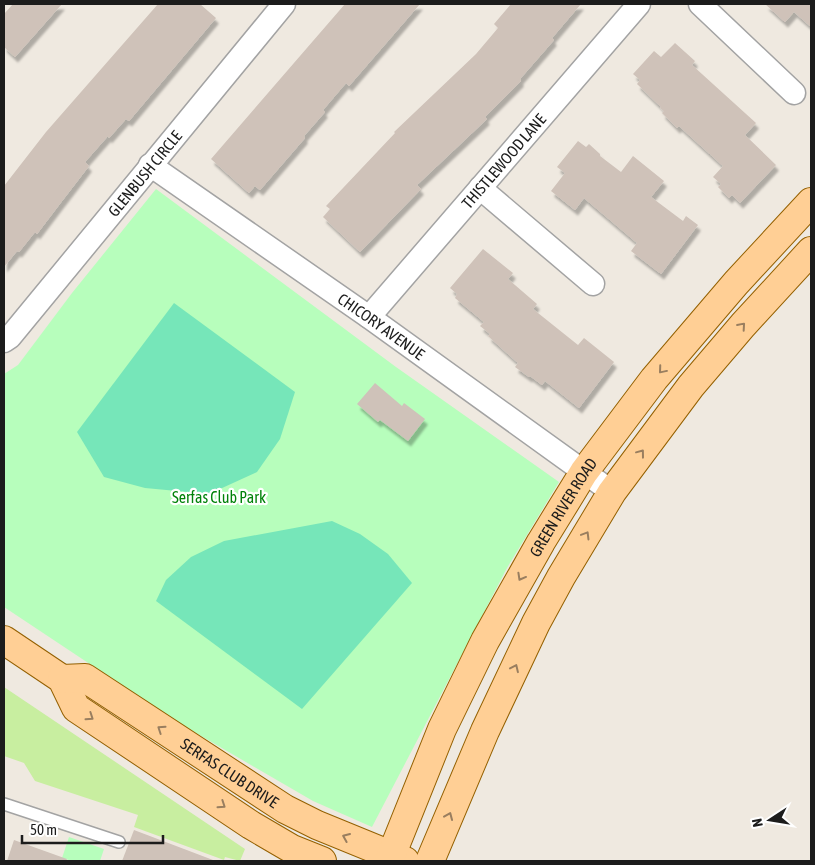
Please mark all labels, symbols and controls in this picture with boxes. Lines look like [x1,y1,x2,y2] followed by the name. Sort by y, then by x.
[458,110,549,212] street label: THISTLEWOOD LANE
[104,127,185,220] street label: GLENBUSH CIRCLE
[335,289,428,363] street label: CHICORY AVENUE
[736,322,745,331] one-way arrow
[659,364,667,373] one-way arrow
[635,449,644,459] one-way arrow
[526,454,600,560] street label: GREEN RIVER ROAD
[172,488,266,506] park label: Serfas Club Park
[579,532,589,541] one-way arrow
[517,571,527,580] one-way arrow
[509,664,519,673] one-way arrow
[84,711,93,720] one-way arrow
[157,725,166,735] one-way arrow
[178,734,282,811] street label: SERFAS CLUB DRIVE
[745,795,795,845] north arrow
[216,799,225,808] one-way arrow
[22,812,164,844] scale bar
[443,812,453,821] one-way arrow
[749,817,766,828] text: N
[30,821,57,838] text: 50 m
[342,833,351,844] one-way arrow

